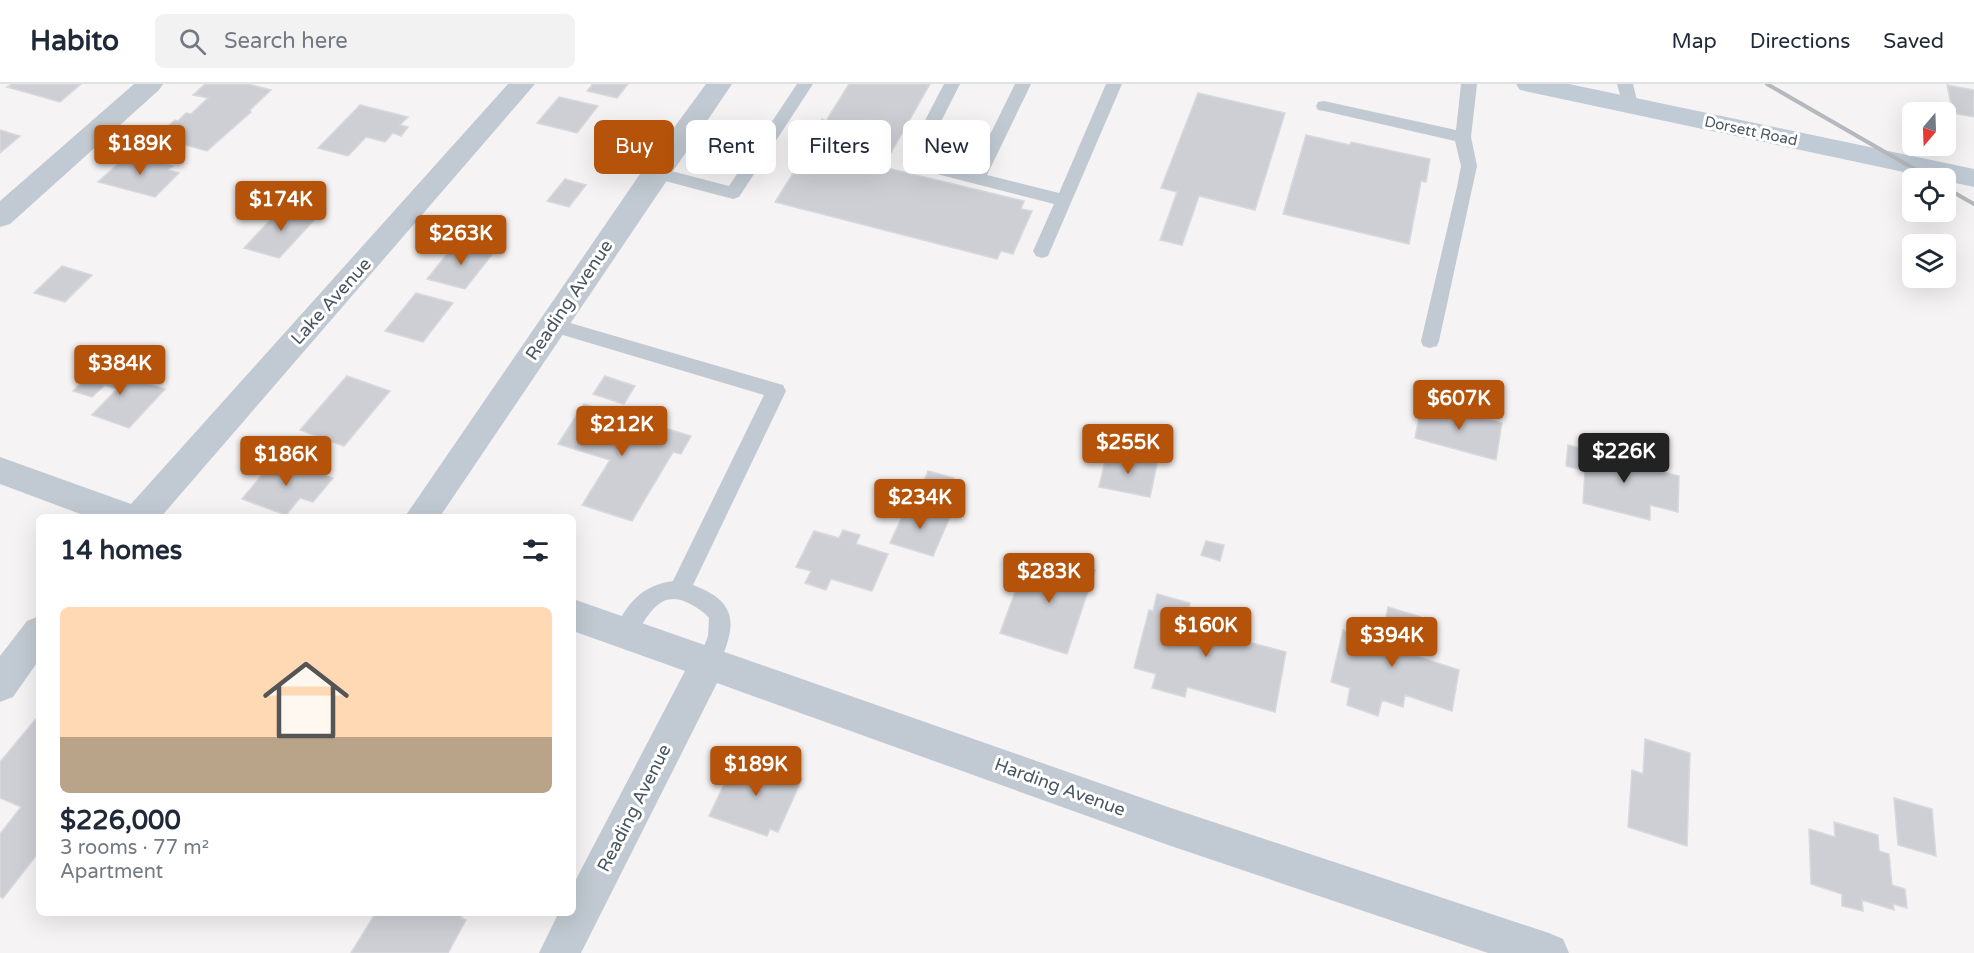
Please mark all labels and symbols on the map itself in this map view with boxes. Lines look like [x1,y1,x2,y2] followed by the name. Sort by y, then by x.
[1902,102,1956,156] north arrow
[1703,112,1799,150] street label: Dorsett Road
[98,125,182,176] pin: $189K
[239,181,323,232] pin: $174K
[419,215,503,266] pin: $263K
[521,236,617,364] street label: Reading Avenue
[286,253,376,349] street label: Lake Avenue
[78,345,162,396] pin: $384K
[1417,380,1501,431] pin: $607K
[580,406,664,457] pin: $212K
[1086,424,1170,475] pin: $255K
[1582,433,1666,484] pin: $226K
[244,436,328,487] pin: $186K
[878,479,962,530] pin: $234K
[1007,553,1091,604] pin: $283K
[1164,607,1248,658] pin: $160K
[1350,617,1434,668] pin: $394K
[592,740,676,876] street label: Reading Avenue
[714,746,798,797] pin: $189K
[992,753,1128,821] street label: Harding Avenue

